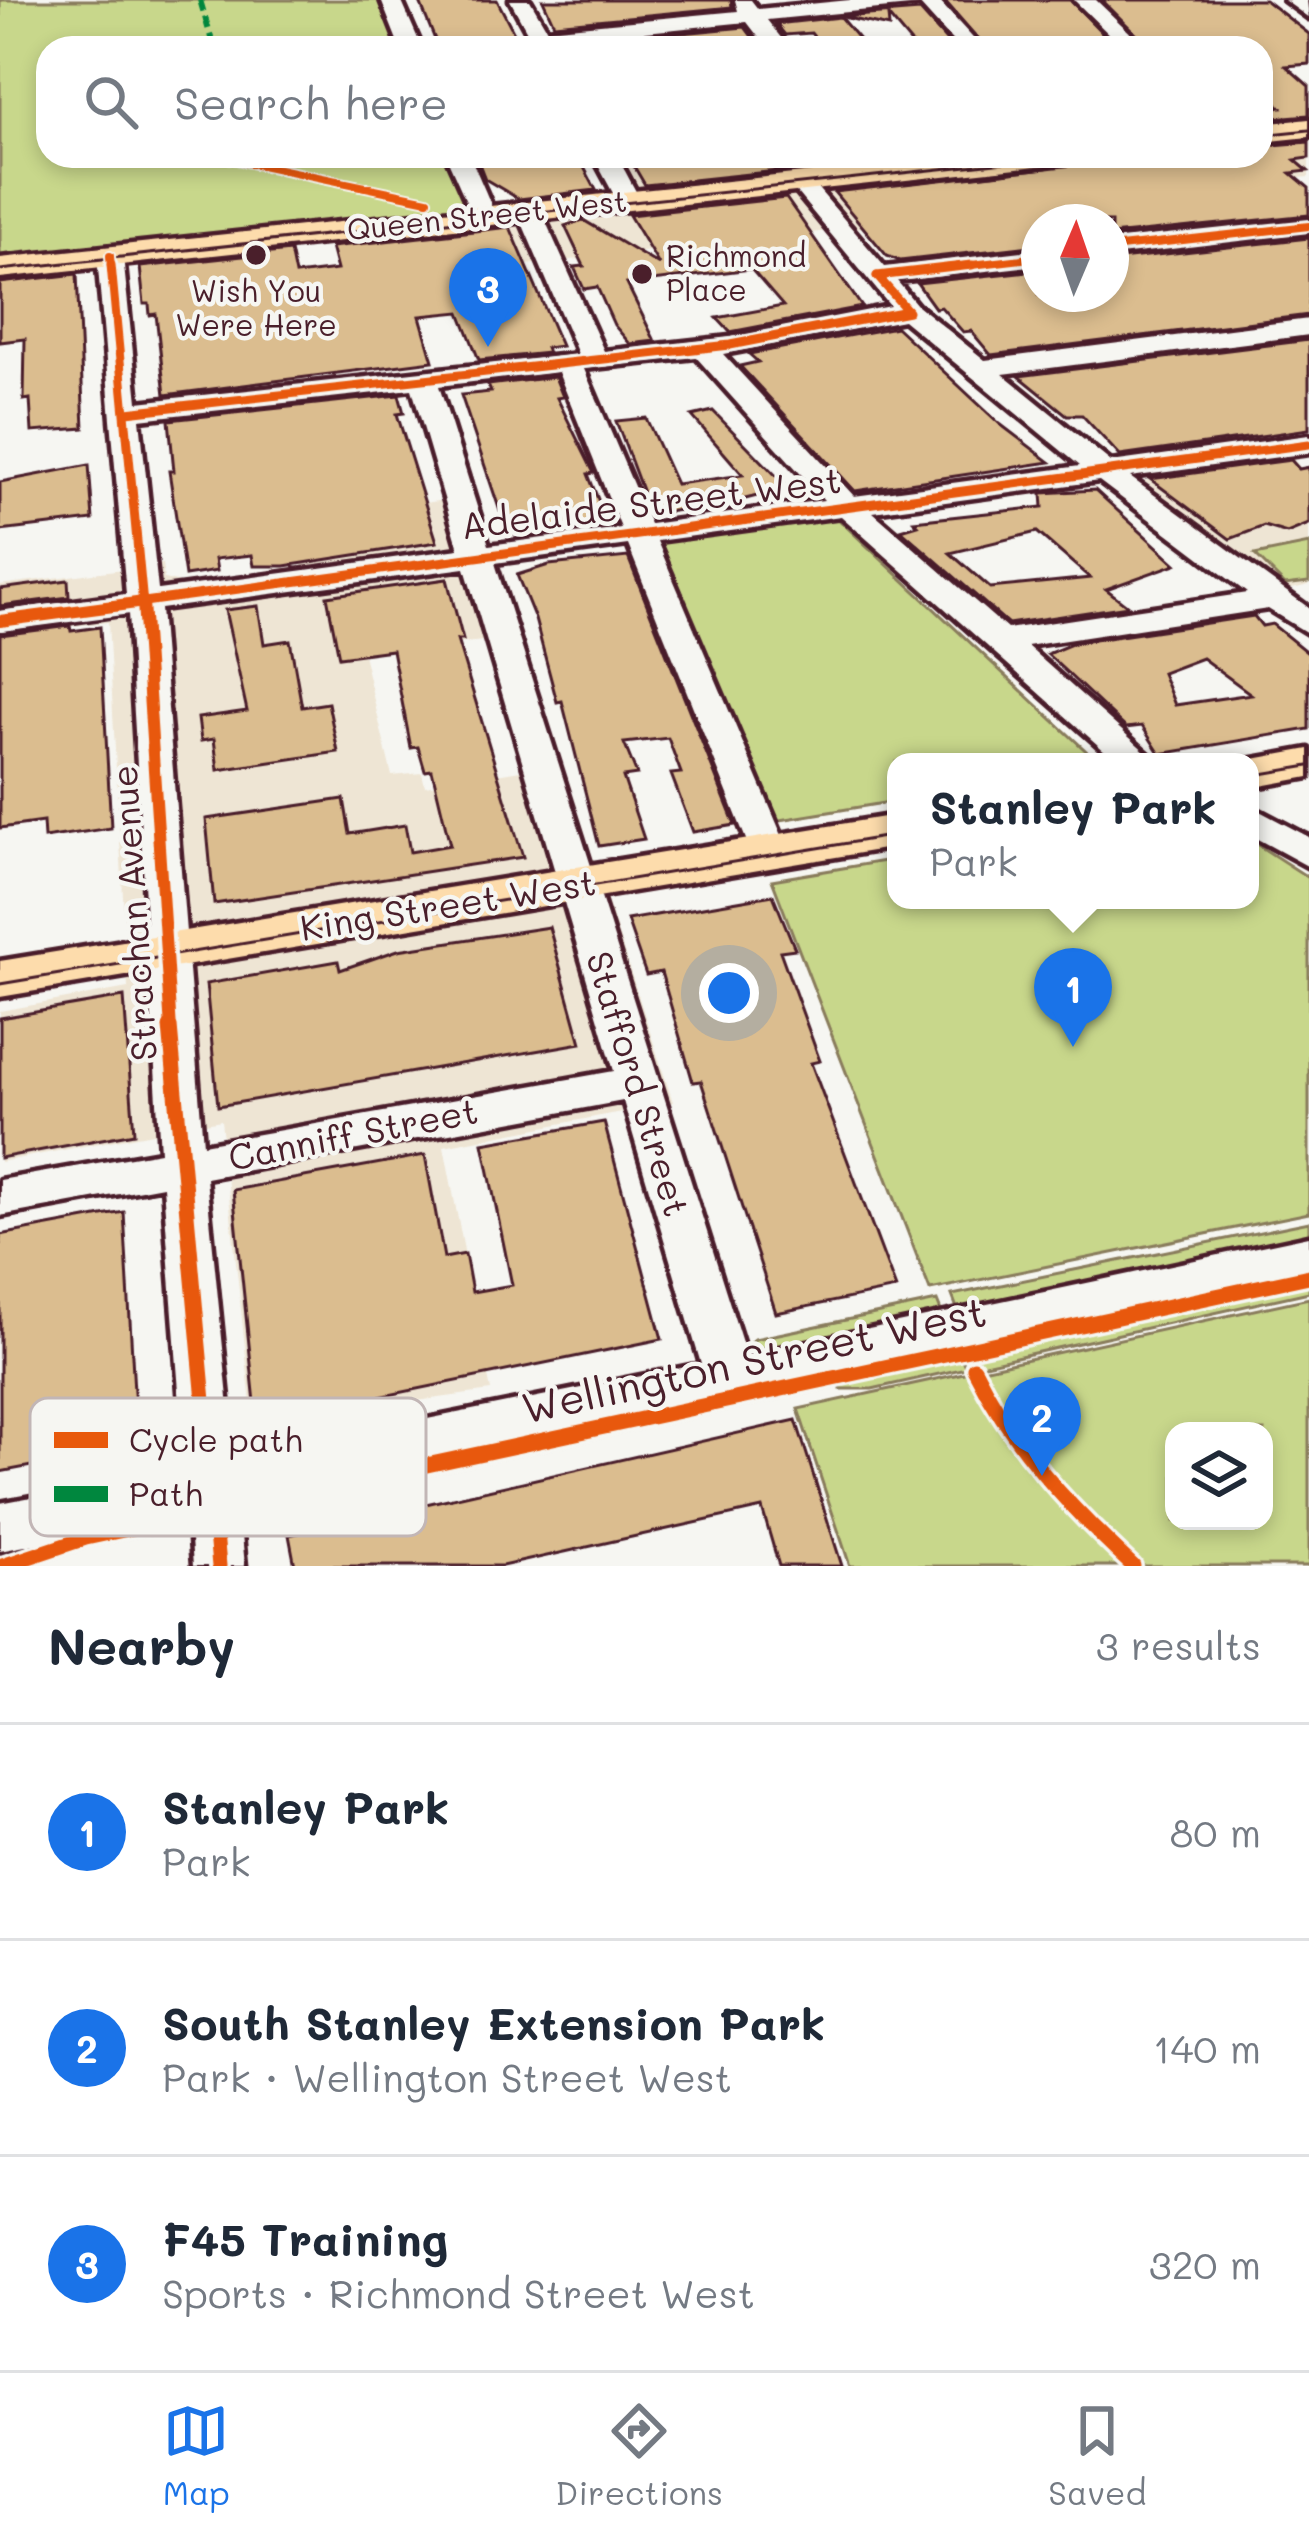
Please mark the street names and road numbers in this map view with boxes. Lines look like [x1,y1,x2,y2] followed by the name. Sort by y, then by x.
[345,179,629,249] street label: Queen Street West
[458,455,843,548] street label: Adelaide Street West
[99,764,166,1063] street label: Strachan Avenue
[297,857,599,950] street label: King Street West
[577,945,702,1222] street label: Stafford Street
[224,1085,481,1180] street label: Canniff Street
[516,1282,991,1435] street label: Wellington Street West

